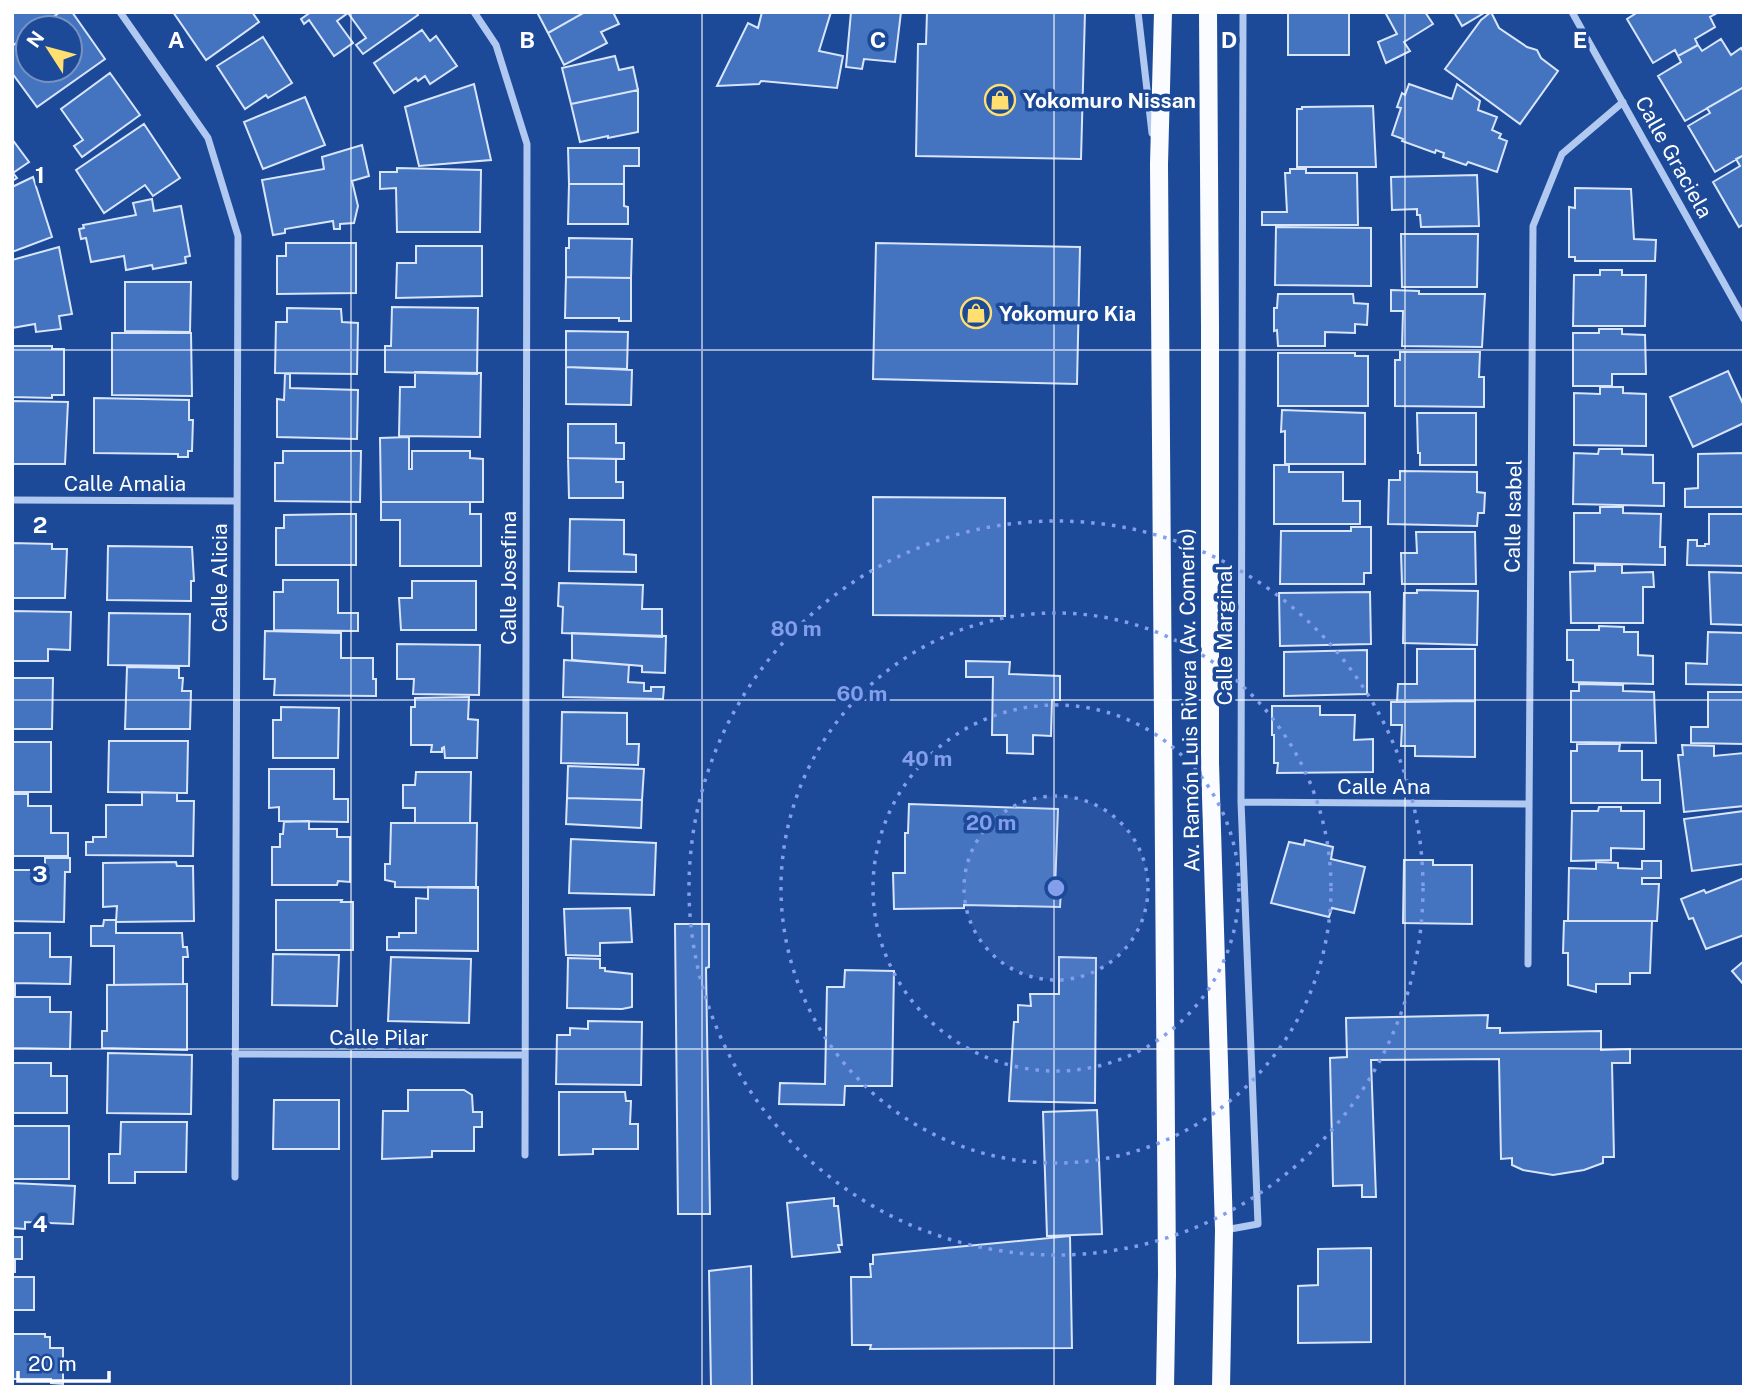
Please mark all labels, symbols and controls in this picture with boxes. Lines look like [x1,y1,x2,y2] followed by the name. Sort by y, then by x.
[14,14,84,84] north arrow
[168,26,185,53] text: A
[519,26,535,53] text: B
[870,26,886,53] text: C
[1221,26,1237,53] text: D
[1573,26,1587,53] text: E
[22,27,49,51] text: N
[983,83,1017,117] shop icon: Yokomuro Nissan
[1023,88,1196,113] place label: Yokomuro Nissan
[1630,92,1718,222] street label: Calle Graciela
[35,161,45,188] text: 1
[959,296,993,330] shop icon: Yokomuro Kia
[999,301,1136,326] place label: Yokomuro Kia
[1500,459,1526,573] street label: Calle Isabel
[64,471,186,496] street label: Calle Amalia
[33,511,47,538] text: 2
[496,511,521,645] street label: Calle Josefina
[207,523,232,633] street label: Calle Alicia
[1173,528,1205,872] street label: Av. Ramón Luis Rivera (Av. Comerío)
[1212,564,1237,706] street label: Calle Marginal
[770,616,822,641] text: 80 m
[837,681,887,706] text: 60 m
[902,746,952,771] text: 40 m
[1337,774,1431,799] street label: Calle Ana
[966,810,1016,835] text: 20 m
[32,860,48,887] text: 3
[1044,876,1068,900] centre of rings
[329,1025,429,1050] street label: Calle Pilar
[32,1210,48,1237] text: 4
[18,1340,108,1384] scale bar
[28,1351,77,1376] text: 20 m

